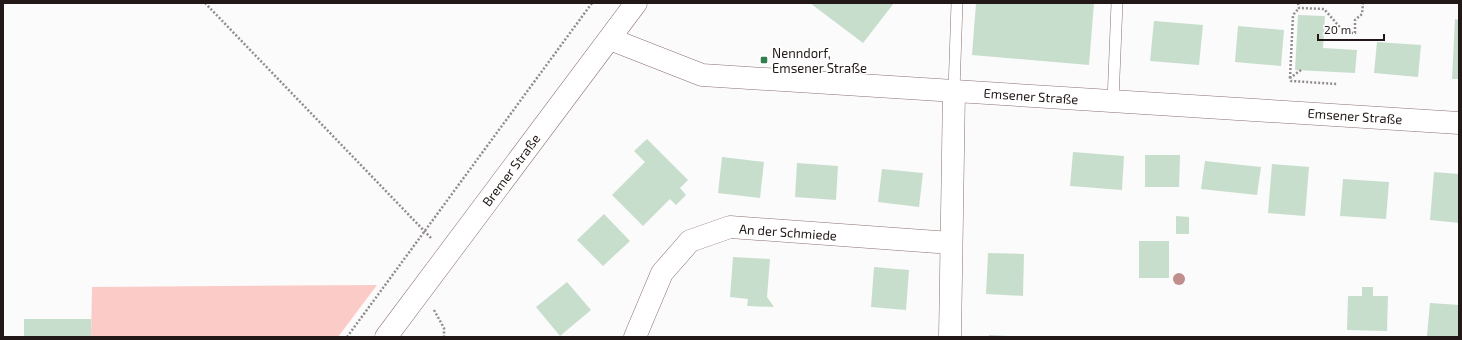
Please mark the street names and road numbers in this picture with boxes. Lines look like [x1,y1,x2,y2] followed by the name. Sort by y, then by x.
[983,85,1079,107] street label: Emsener Straße
[1307,105,1403,127] street label: Emsener Straße
[479,131,543,209] street label: Bremer Straße
[739,221,837,243] street label: An der Schmiede

